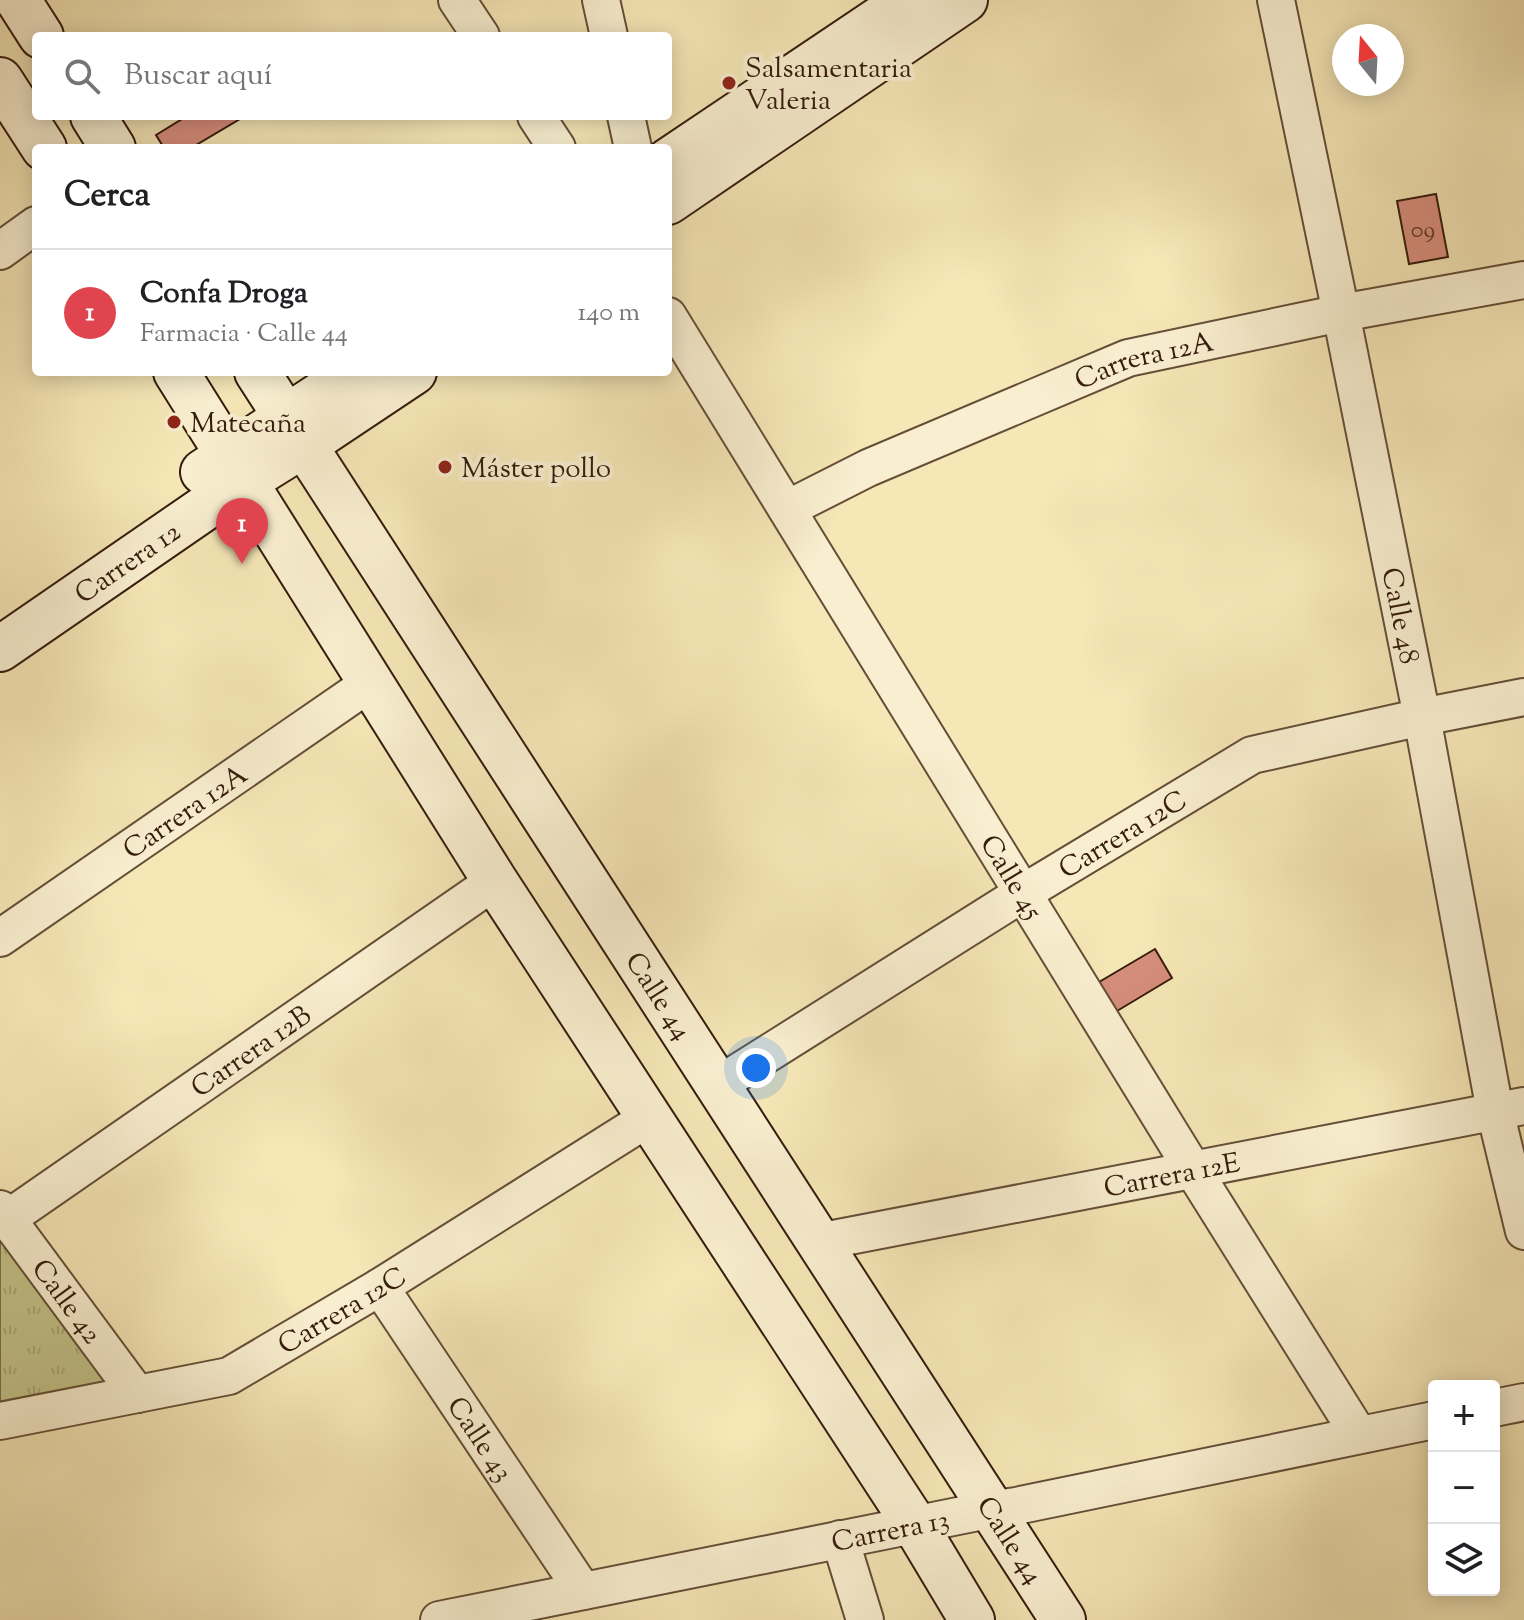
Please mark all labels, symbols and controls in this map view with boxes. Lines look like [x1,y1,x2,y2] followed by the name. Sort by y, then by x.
[1332,24,1404,96] north arrow
[32,32,672,120] search box
[745,50,912,122] place label: Salsamentaria Valeria
[60,54,104,98] icon: search
[124,55,272,98] text: Buscar aquí
[720,74,738,92] marker: Salsamentaria Valeria
[64,172,150,221] text: Cerca
[1411,214,1435,248] house number: 09
[140,273,308,316] text: Confa Droga
[86,295,94,332] text: 1
[577,295,640,332] text: 140 m
[140,316,348,353] text: Farmacia · Calle 44
[1069,323,1218,401] street label: Carrera 12A
[190,405,306,445] place label: Matecaña
[165,413,183,431] marker: Matecaña
[461,450,611,490] place label: Máster pollo
[436,458,454,476] marker: Máster pollo
[216,498,268,564] pin: 1
[67,513,190,615] street label: Carrera 12
[1369,564,1428,668] street label: Calle 48
[116,756,257,871] street label: Carrera 12A
[1052,782,1195,890] street label: Carrera 12C
[969,828,1052,929] street label: Calle 45
[614,945,700,1049] street label: Calle 44
[184,997,320,1109] street label: Carrera 12B
[736,1048,776,1088] your location
[1101,1144,1244,1210] street label: Carrera 12E
[21,1252,110,1353] street label: Calle 42
[271,1258,415,1366] street label: Carrera 12C
[1428,1380,1500,1596] map controls
[1428,1380,1500,1452] button: +
[436,1389,522,1491] street label: Calle 43
[1428,1452,1500,1524] button: −
[965,1489,1052,1593] street label: Calle 44
[828,1501,953,1564] street label: Carrera 13
[1428,1524,1500,1596] button: layers

